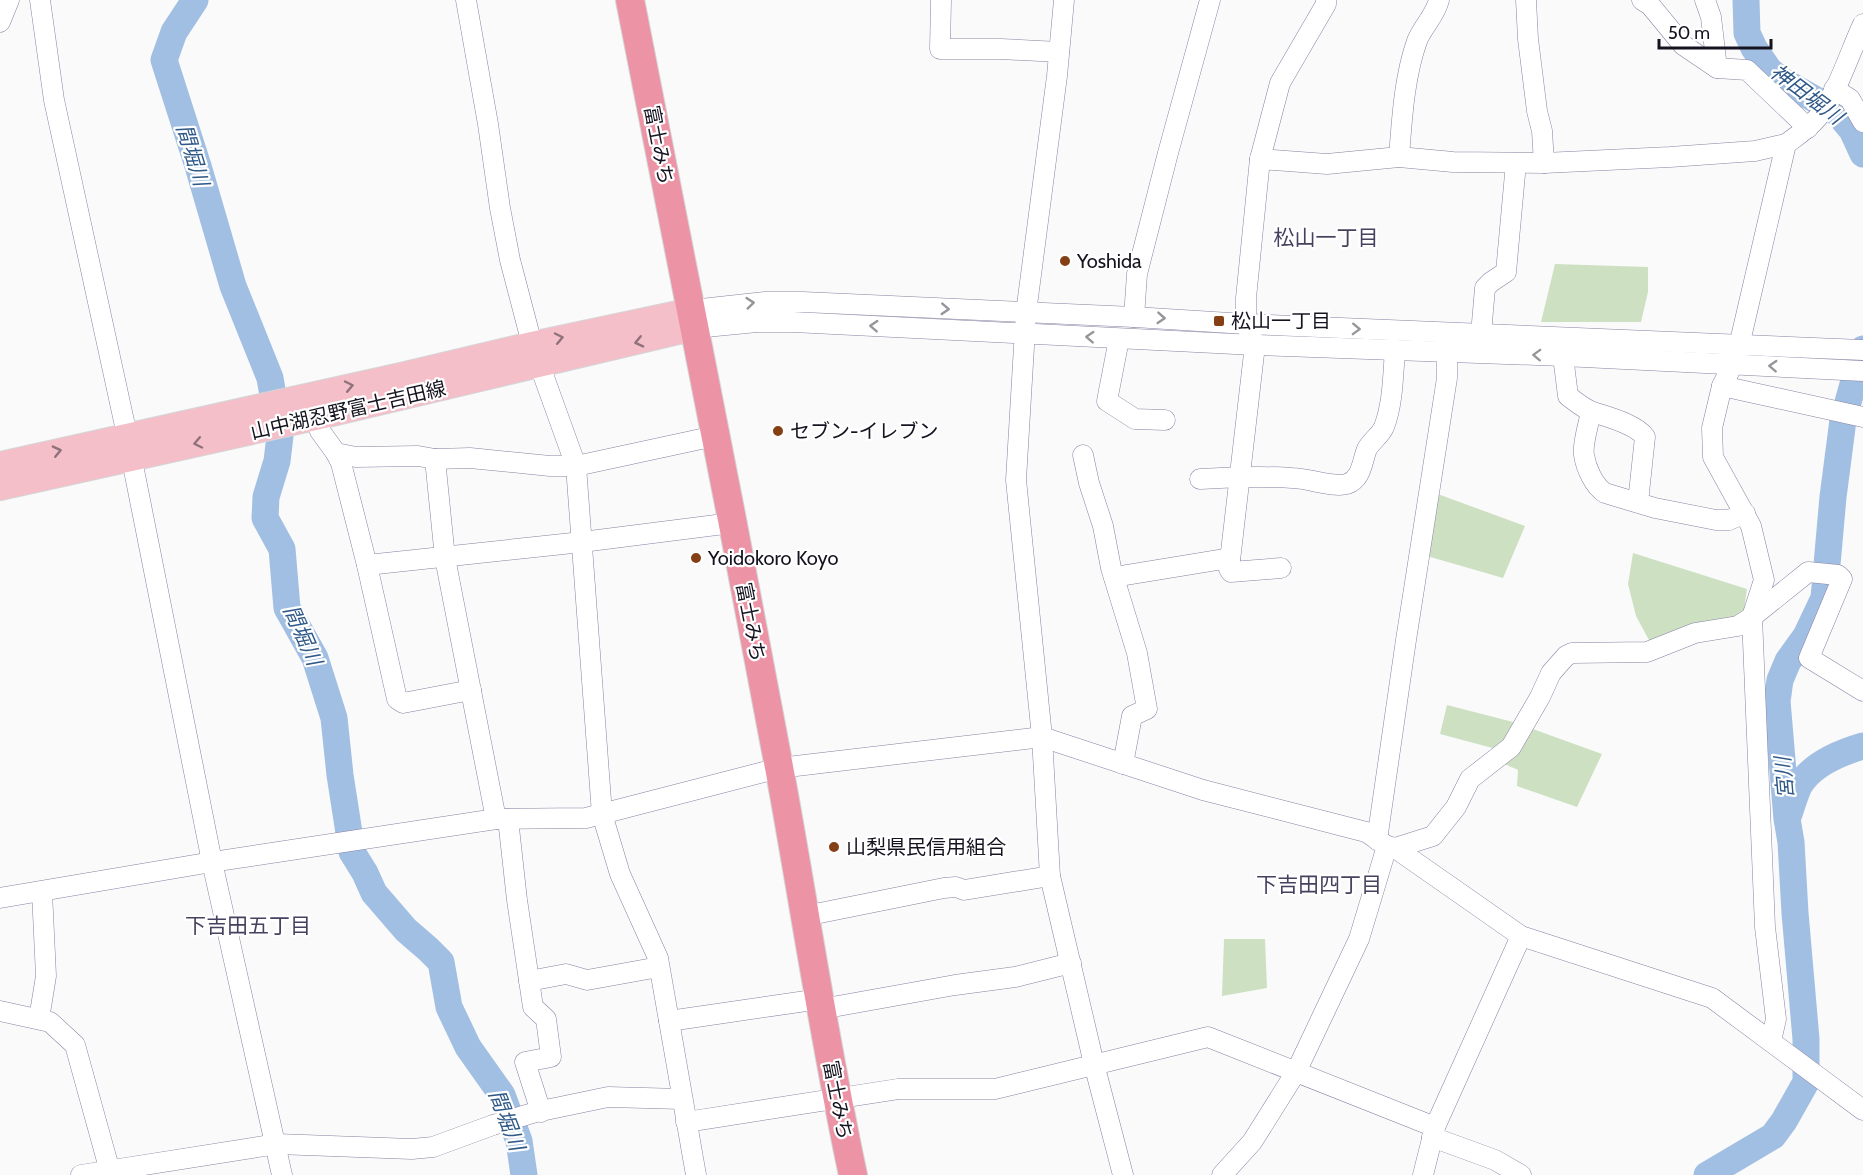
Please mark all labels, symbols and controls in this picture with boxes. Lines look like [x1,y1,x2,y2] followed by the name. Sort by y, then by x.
[1659,12,1772,50] scale bar
[1668,22,1710,44] text: 50 m
[1766,59,1850,130] water label: 神田堀川
[640,103,678,187] street label: 富士みち
[172,121,215,191] water label: 間堀川
[1274,225,1379,250] district label: 松山一丁目
[1076,249,1142,273] place label: Yoshida
[1058,254,1072,268] marker: Yoshida
[746,297,755,310] one-way arrow
[941,303,950,316] one-way arrow
[1231,309,1331,333] place label: 松山一丁目
[1156,312,1165,325] one-way arrow
[1212,314,1226,328] marker: 松山一丁目
[870,320,879,333] one-way arrow
[1351,322,1360,335] one-way arrow
[1085,331,1094,344] one-way arrow
[554,332,564,345] one-way arrow
[634,335,644,348] one-way arrow
[1532,349,1541,362] one-way arrow
[1769,359,1778,372] one-way arrow
[248,376,448,444] street label: 山中湖忍野富士吉田線
[343,380,353,393] one-way arrow
[790,419,938,443] place label: セブン-イレブン
[771,424,785,438] marker: セブン-イレブン
[193,436,203,449] one-way arrow
[52,445,62,458] one-way arrow
[707,546,838,570] place label: Yoidokoro Koyo
[689,551,703,565] marker: Yoidokoro Koyo
[732,580,770,664] street label: 富士みち
[279,601,328,671] water label: 間堀川
[1770,754,1798,800] water label: 宮川
[846,835,1006,859] place label: 山梨県民信用組合
[827,840,841,854] marker: 山梨県民信用組合
[1256,872,1382,897] district label: 下吉田四丁目
[185,913,311,938] district label: 下吉田五丁目
[819,1058,857,1142] street label: 富士みち
[484,1086,531,1156] water label: 間堀川

